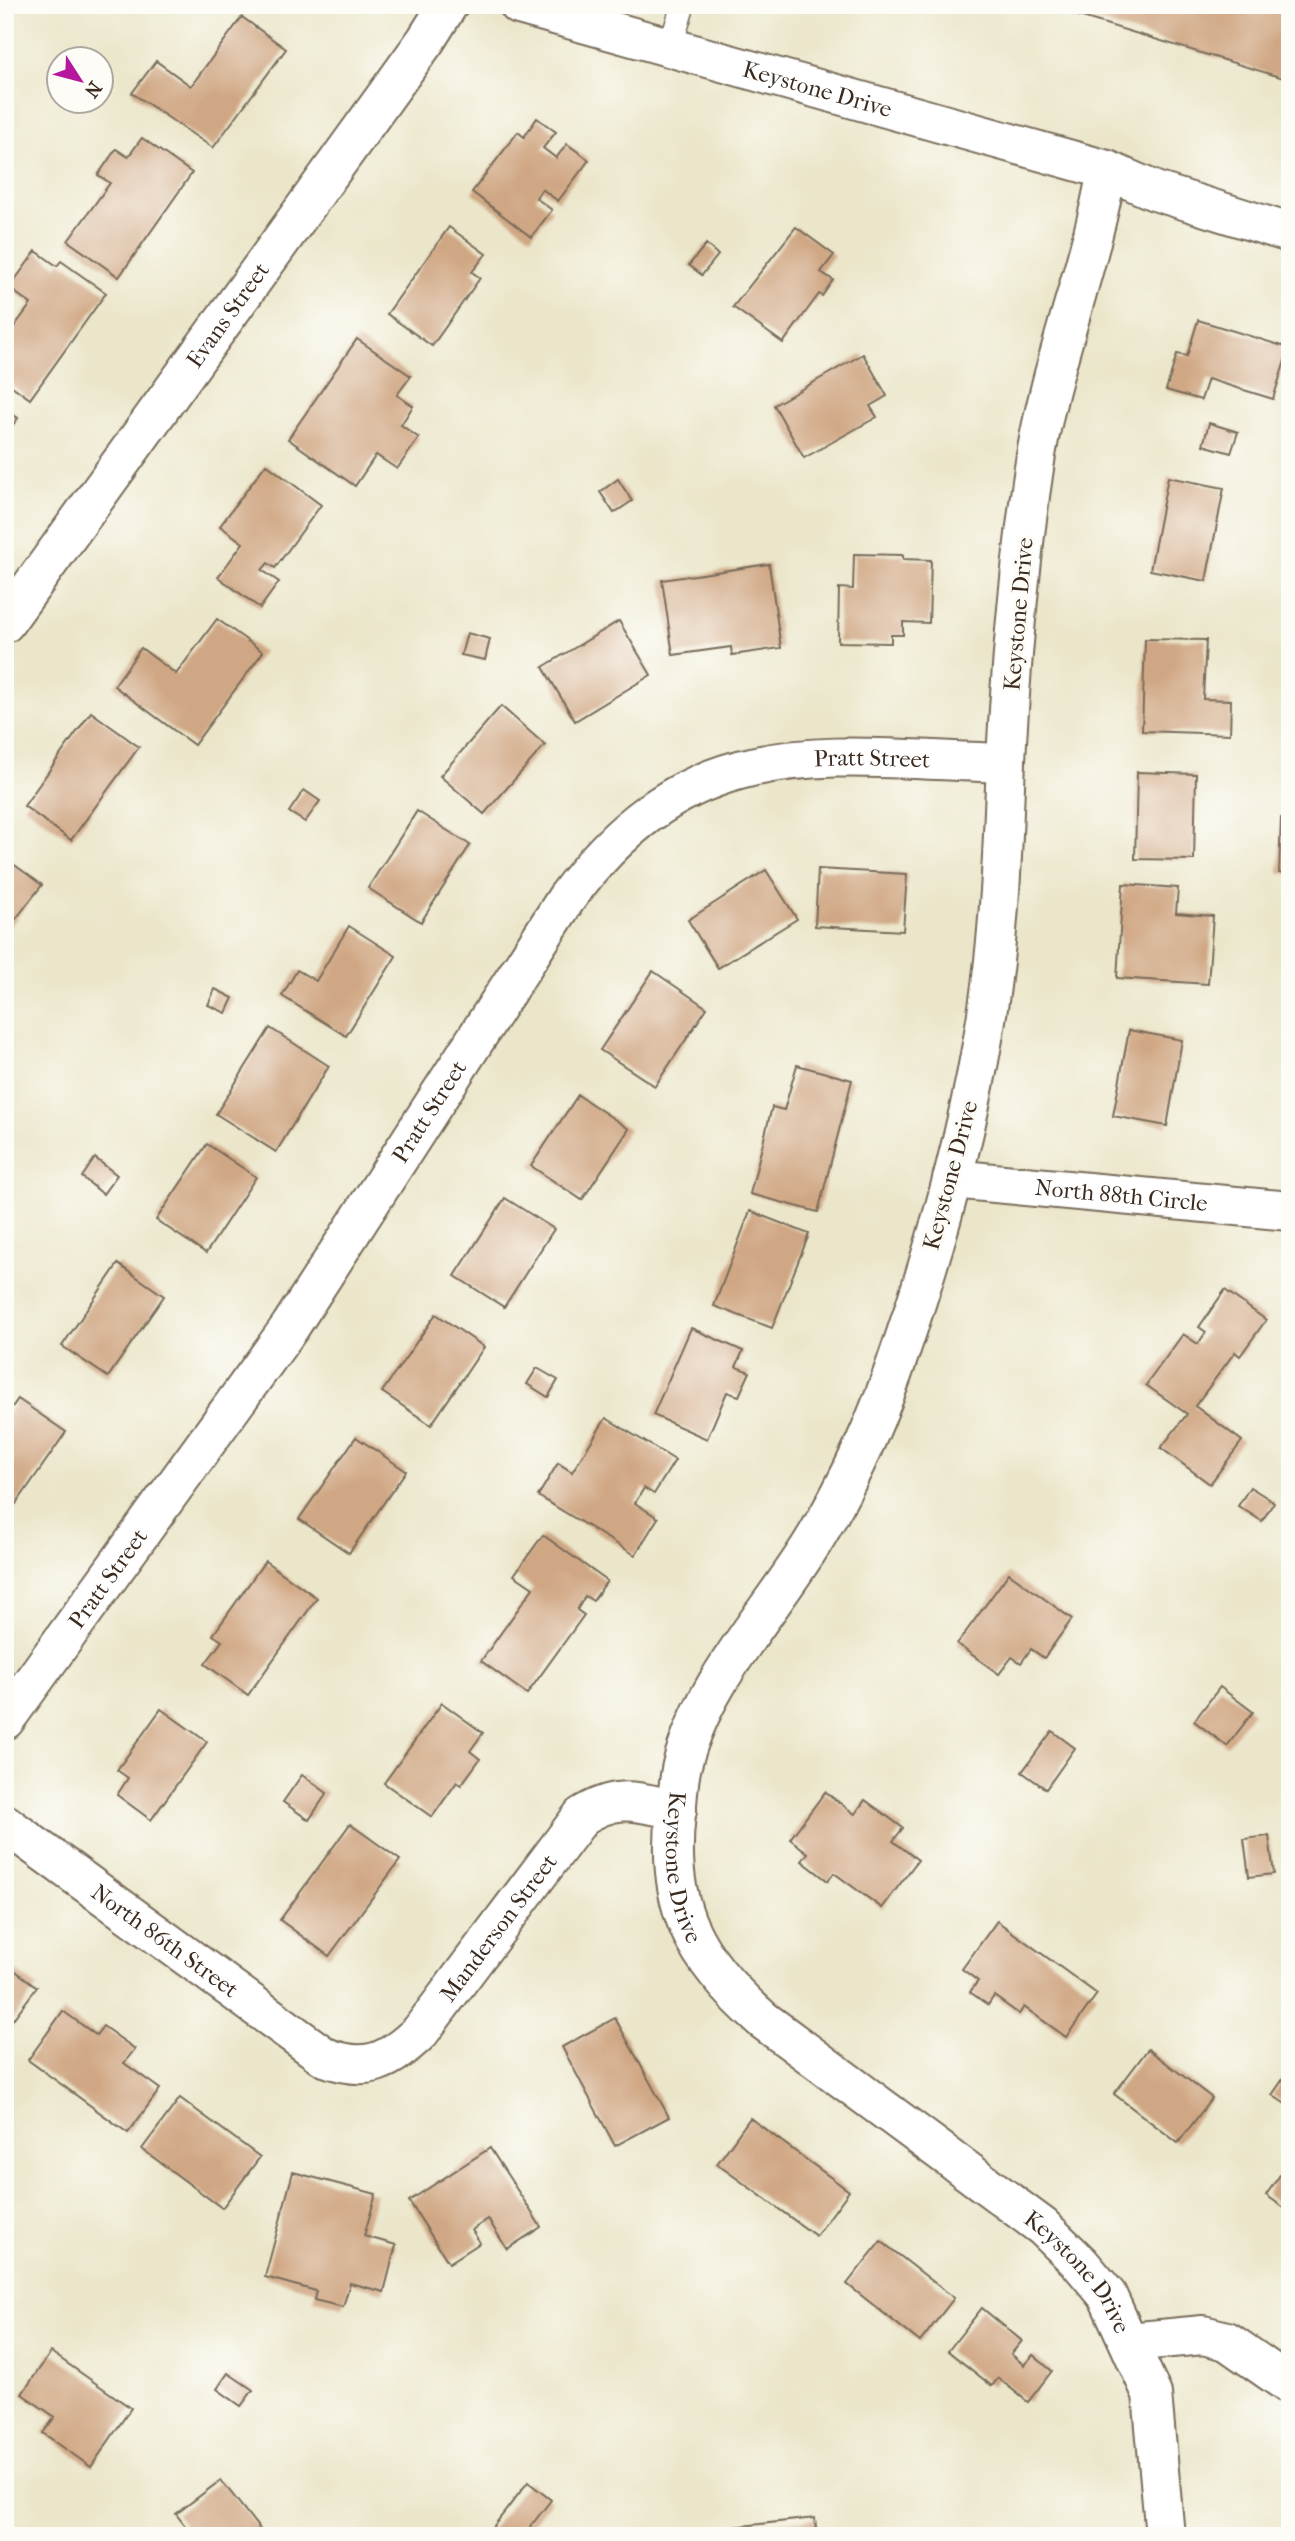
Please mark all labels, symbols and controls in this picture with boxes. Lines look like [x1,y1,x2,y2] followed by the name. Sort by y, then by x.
[46,46,116,116] north arrow
[740,55,895,123] street label: Keystone Drive
[79,77,106,102] text: N
[181,257,275,373] street label: Evans Street
[998,536,1039,692] street label: Keystone Drive
[813,744,931,774] street label: Pratt Street
[387,1055,472,1168] street label: Pratt Street
[918,1098,983,1253] street label: Keystone Drive
[1034,1174,1209,1217] street label: North 88th Circle
[63,1524,153,1634] street label: Pratt Street
[660,1791,707,1948] street label: Keystone Drive
[434,1849,563,2007] street label: Manderson Street
[86,1878,244,2003] street label: North 86th Street
[1019,2205,1136,2338] street label: Keystone Drive

